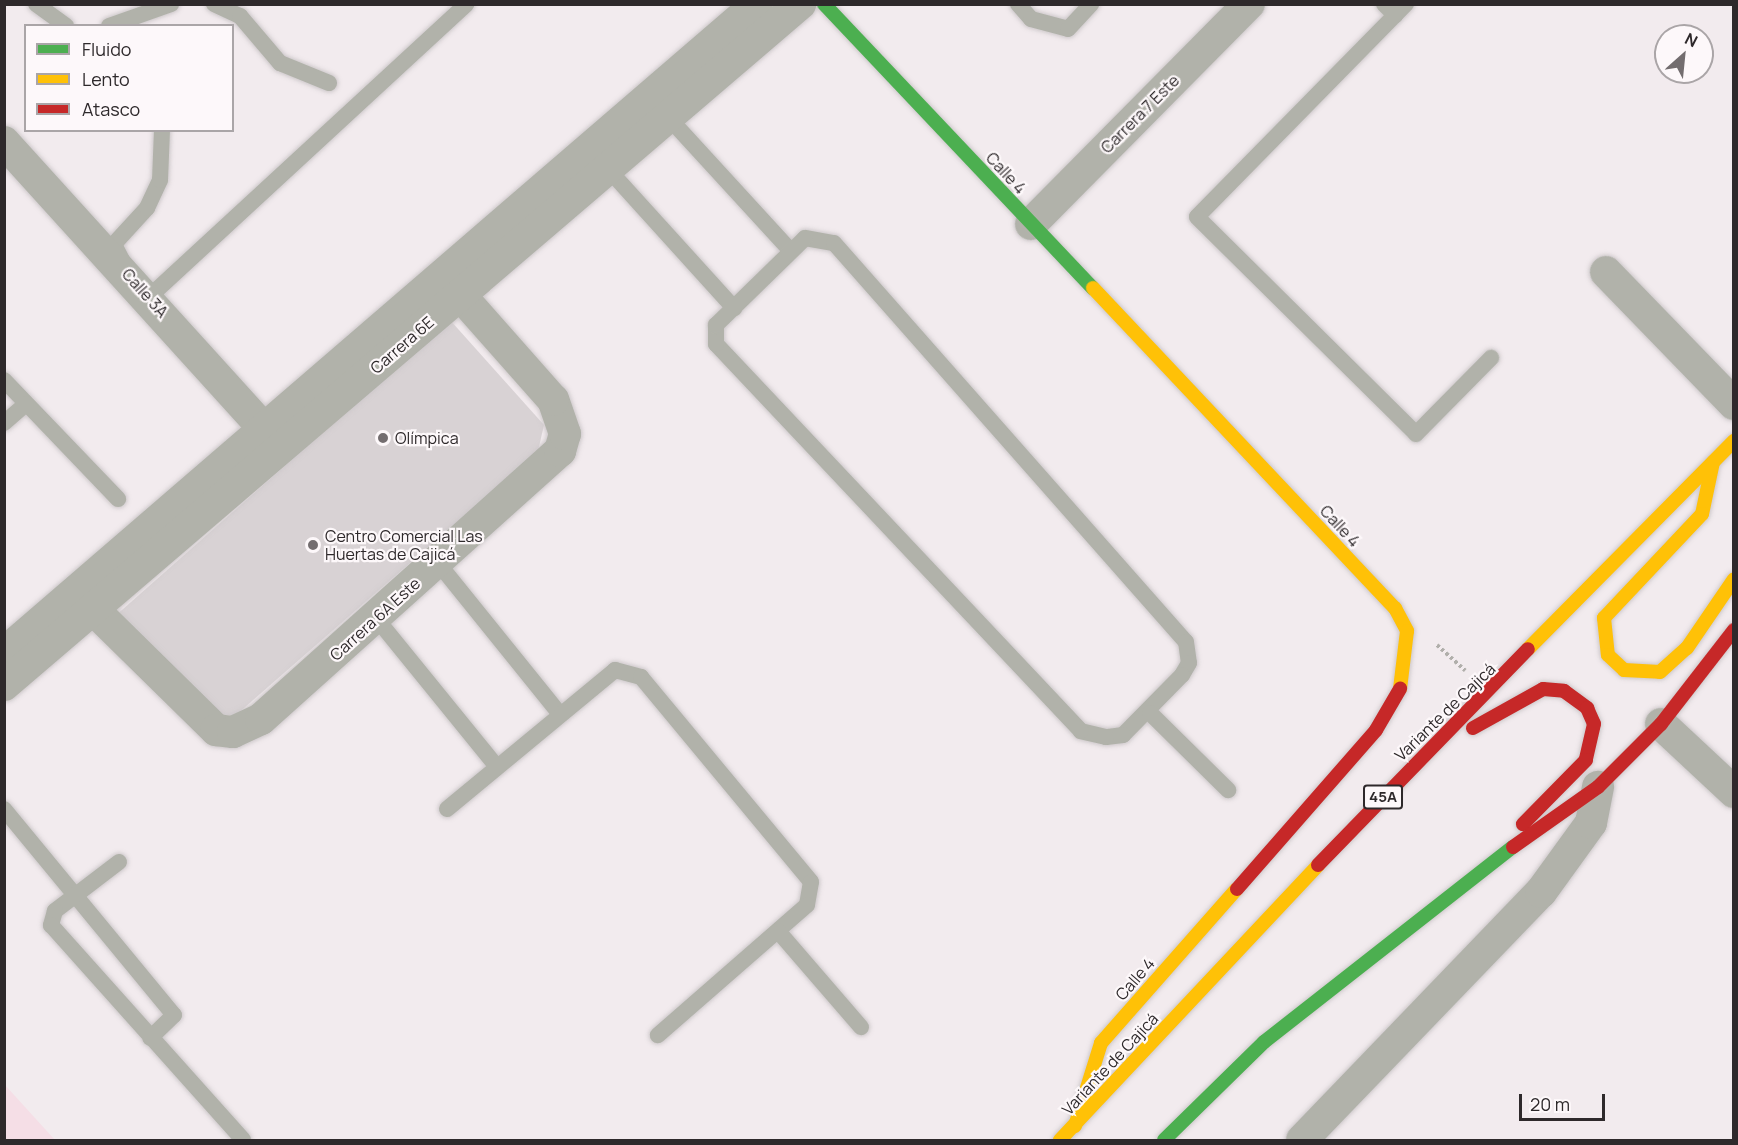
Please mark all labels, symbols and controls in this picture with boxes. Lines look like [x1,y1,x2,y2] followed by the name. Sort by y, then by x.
[24,24,234,132] legend
[1654,24,1714,84] north arrow
[1681,27,1701,52] text: N
[82,37,131,61] text: Fluido
[82,67,130,91] text: Lento
[1097,71,1183,157] street label: Carrera 7 Este
[82,97,140,121] text: Atasco
[982,148,1030,198] street label: Calle 4
[118,265,172,321] street label: Calle 3A
[366,312,438,378] street label: Carrera 6E
[395,428,459,448] place label: Olímpica
[376,431,390,445] marker: Olímpica
[1316,501,1364,551] street label: Calle 4
[325,526,483,564] place label: Centro Comercial Las Huertas de Cajicá
[306,538,320,552] marker: Centro Comercial Las Huertas de Cajicá
[326,573,424,665] street label: Carrera 6A Este
[1391,659,1499,765] street label: Variante de Cajicá
[1362,785,1404,809] road number: 45A
[1111,954,1159,1004] street label: Calle 4
[1058,1009,1162,1119] street label: Variante de Cajicá
[1522,1082,1608,1120] scale bar
[1530,1092,1570,1116] text: 20 m

